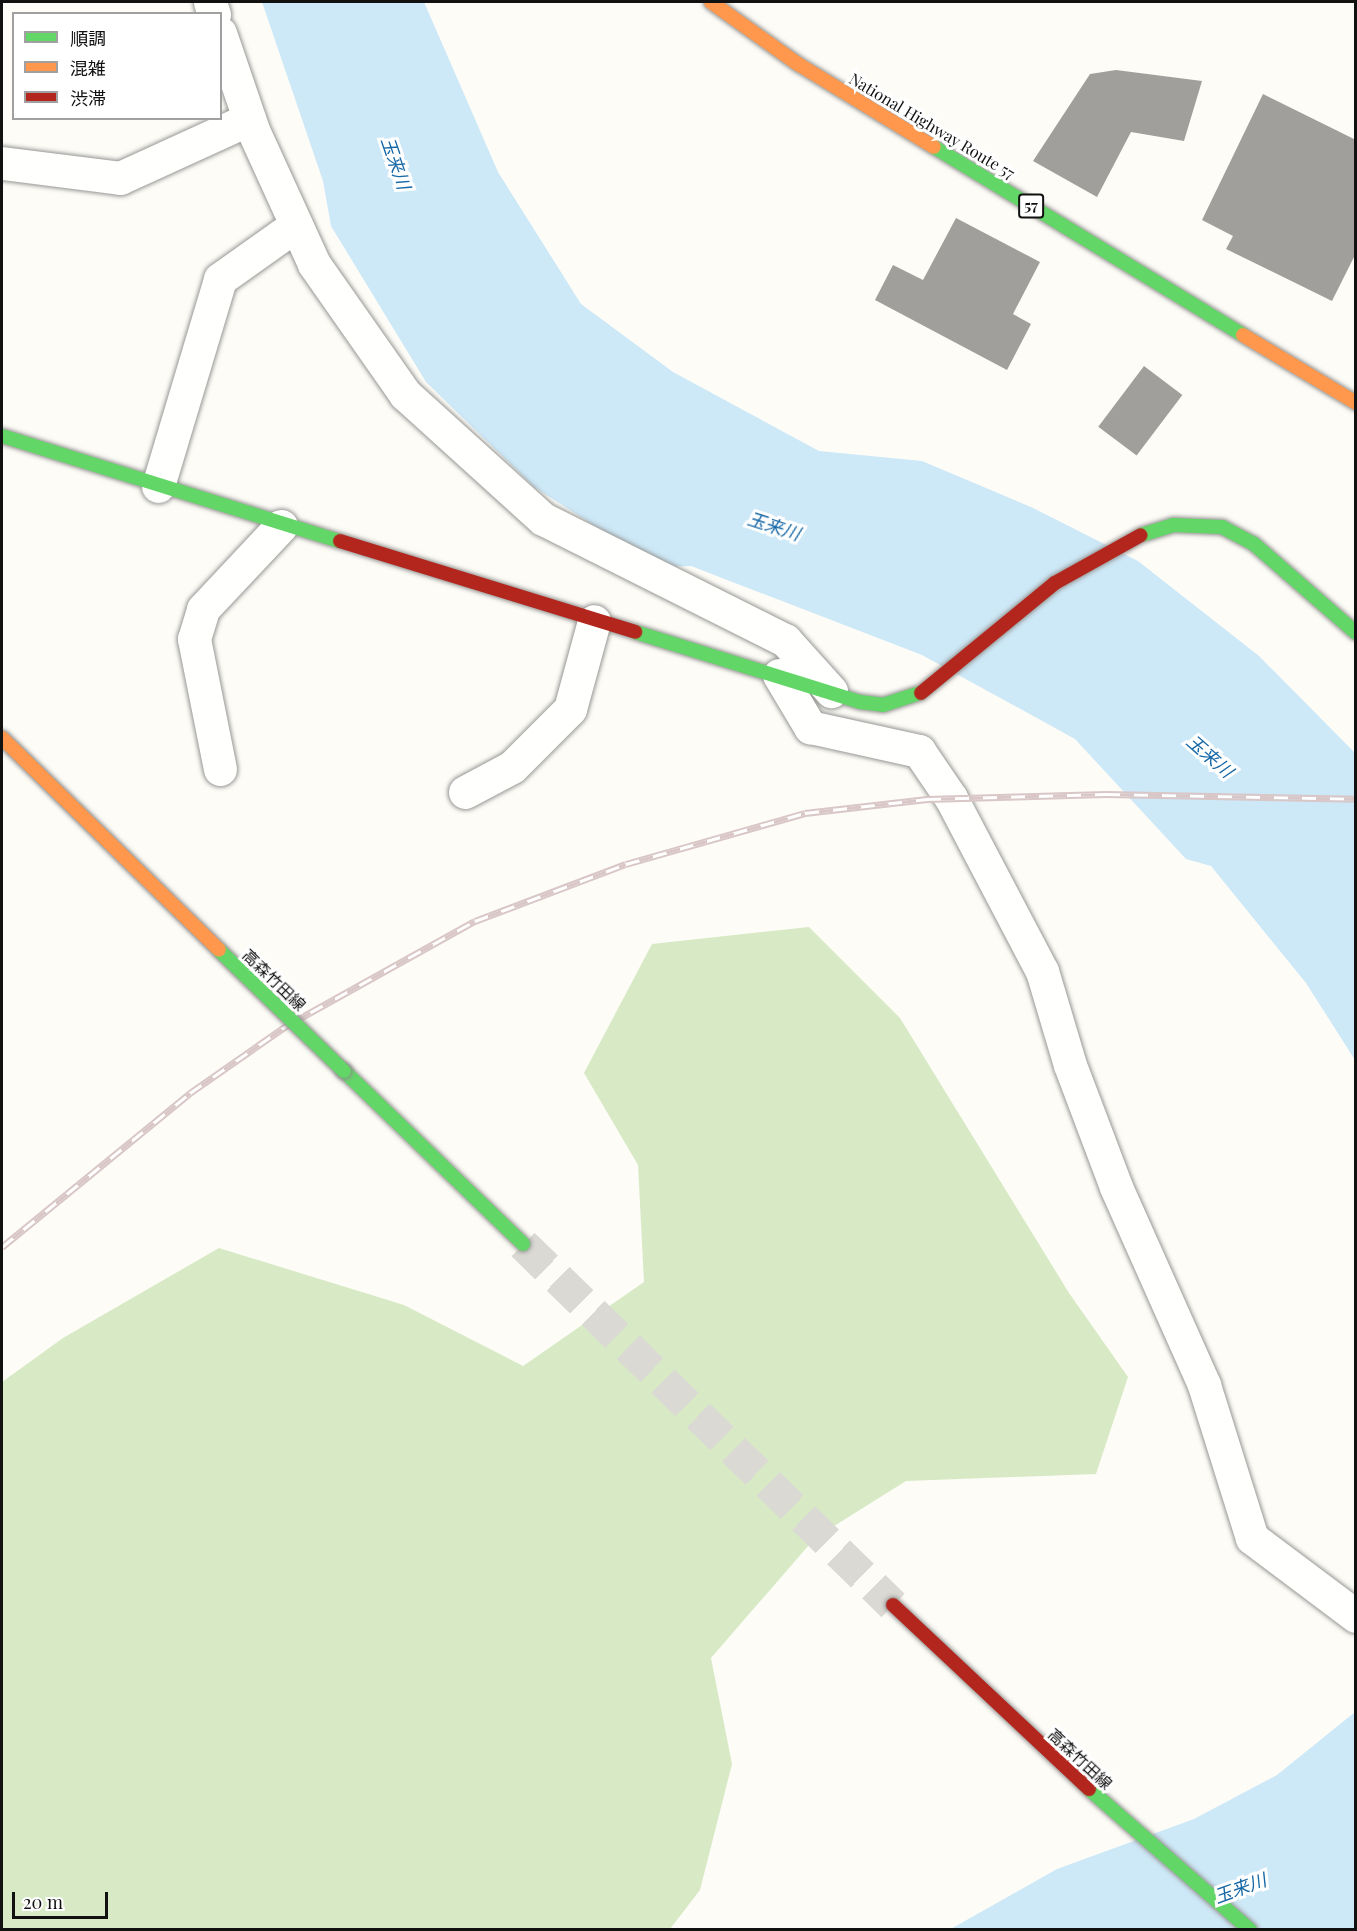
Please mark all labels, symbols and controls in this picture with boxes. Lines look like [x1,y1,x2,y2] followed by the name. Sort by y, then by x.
[12,12,222,120] legend
[70,26,106,50] text: 順調
[70,56,106,80] text: 混雑
[846,69,1018,183] street label: National Highway Route 57
[70,86,106,110] text: 渋滞
[377,134,415,192] water label: 玉来川
[1018,194,1044,218] road number: 57
[745,507,803,545] water label: 玉来川
[1183,730,1237,782] water label: 玉来川
[239,945,309,1015] street label: 高森竹田線
[1044,1725,1116,1793] street label: 高森竹田線
[1211,1869,1269,1907] water label: 玉来川
[15,1880,111,1918] scale bar
[23,1890,63,1914] text: 20 m

